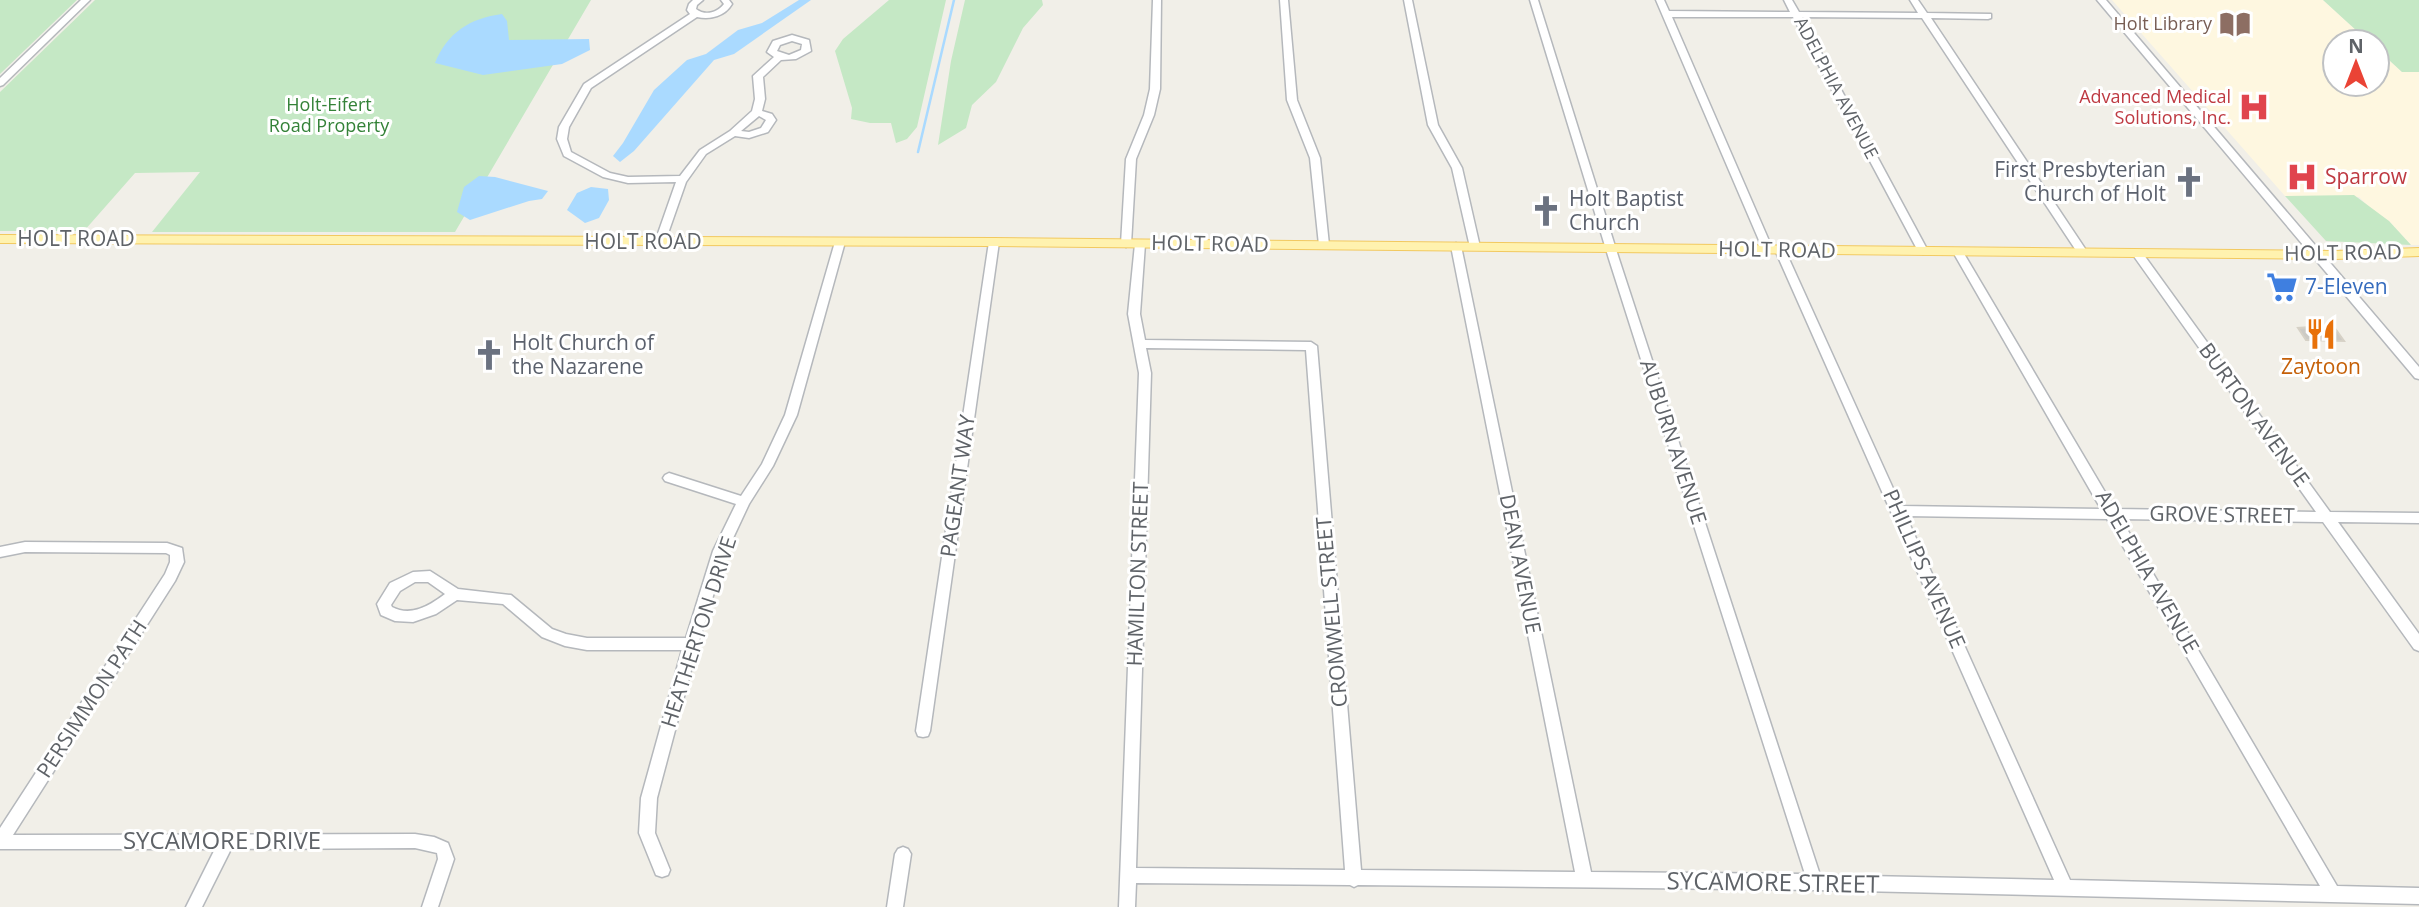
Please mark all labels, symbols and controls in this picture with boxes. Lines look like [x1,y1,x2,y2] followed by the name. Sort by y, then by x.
[2218,7,2252,41] library icon: Holt Library
[2114,11,2213,35] place label: Holt Library
[1789,12,1885,163] street label: ADELPHIA AVENUE
[2321,28,2391,98] north arrow
[2348,33,2364,59] text: N
[2079,84,2231,129] place label: Advanced Medical Solutions, Inc.
[2237,90,2271,124] hospital icon: Advanced Medical Solutions, Inc.
[269,92,390,137] park label: Holt-Eifert Road Property
[1994,155,2166,207] place label: First Presbyterian Church of Holt
[2285,160,2319,194] hospital icon: Sparrow
[2325,162,2408,190] place label: Sparrow
[2172,165,2206,199] church icon: First Presbyterian Church of Holt
[1569,184,1684,236] place label: Holt Baptist Church
[1529,194,1563,228] church icon: Holt Baptist Church
[17,224,135,252] street label: HOLT ROAD
[584,227,702,255] street label: HOLT ROAD
[1151,228,1269,258] street label: HOLT ROAD
[1718,234,1836,264] street label: HOLT ROAD
[2284,237,2402,267] street label: HOLT ROAD
[2265,270,2299,304] supermarket icon: 7-Eleven
[2305,272,2388,300] place label: 7-Eleven
[2304,317,2338,351] restaurant icon: Zaytoon
[512,328,656,380] place label: Holt Church of the Nazarene
[2193,337,2316,492] street label: BURTON AVENUE
[472,338,506,372] church icon: Holt Church of the Nazarene
[2281,352,2361,380] place label: Zaytoon
[1634,356,1714,528] street label: AUBURN AVENUE
[933,413,981,559] street label: PAGEANT WAY
[1120,481,1154,667] street label: HAMILTON STREET
[1877,484,1973,653] street label: PHILLIPS AVENUE
[2090,485,2206,658] street label: ADELPHIA AVENUE
[1494,492,1548,636] street label: DEAN AVENUE
[2149,499,2295,529] street label: GROVE STREET
[1309,515,1353,708] street label: CROMWELL STREET
[654,532,742,731] street label: HEATHERTON DRIVE
[30,614,153,783] street label: PERSIMMON PATH
[123,823,321,856] street label: SYCAMORE DRIVE
[1666,863,1880,900] street label: SYCAMORE STREET

